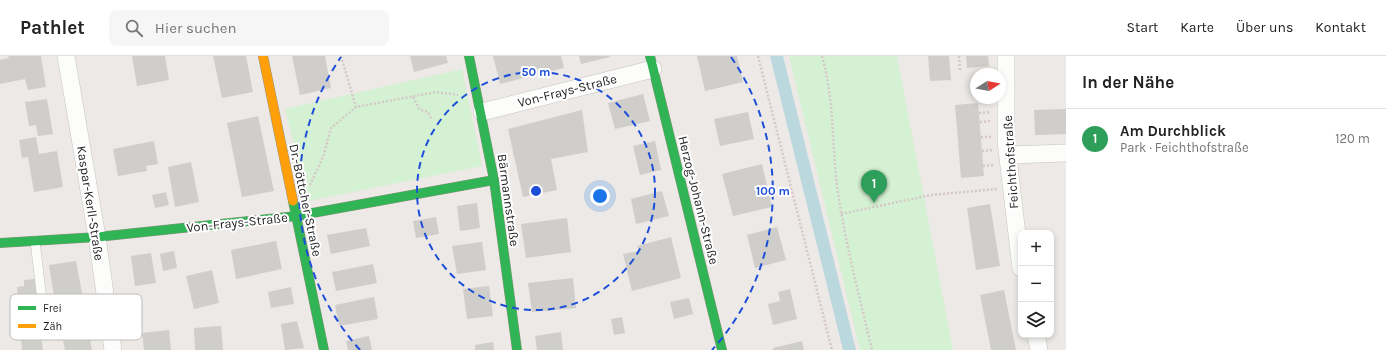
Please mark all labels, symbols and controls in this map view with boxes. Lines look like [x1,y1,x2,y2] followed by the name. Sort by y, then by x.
[109,10,389,46] search box
[20,17,85,39] text: Pathlet
[123,17,145,39] icon: search
[155,19,237,37] text: Hier suchen
[1126,19,1158,36] text: Start
[1180,19,1214,36] text: Karte
[1236,19,1293,36] text: Über uns
[1315,19,1366,36] text: Kontakt
[522,65,551,79] text: 50 m
[970,68,1006,104] north arrow
[516,71,619,110] street label: Von-Frays-Straße
[1082,72,1174,92] text: In der Nähe
[1000,114,1021,209] street label: Feichthofstraße
[1120,122,1226,140] text: Am Durchblick
[1093,131,1097,146] text: 1
[1335,131,1370,146] text: 120 m
[675,134,722,266] street label: Herzog-Johann-Straße
[1120,140,1249,155] text: Park · Feichthofstraße
[286,142,325,258] street label: Dr.-Böttcher-Straße
[74,145,107,262] street label: Kaspar-Kerll-Straße
[495,153,522,248] street label: Bärmannstraße
[861,170,887,203] pin: 1
[529,184,543,198] centre of rings
[756,184,790,198] text: 100 m
[590,186,610,206] your location
[186,210,289,235] street label: Von-Frays-Straße
[1018,230,1054,338] map controls
[1018,230,1054,266] button: +
[1018,266,1054,302] button: −
[10,294,142,340] legend
[43,302,62,315] text: Frei
[1018,302,1054,338] button: layers
[43,320,62,333] text: Zäh

